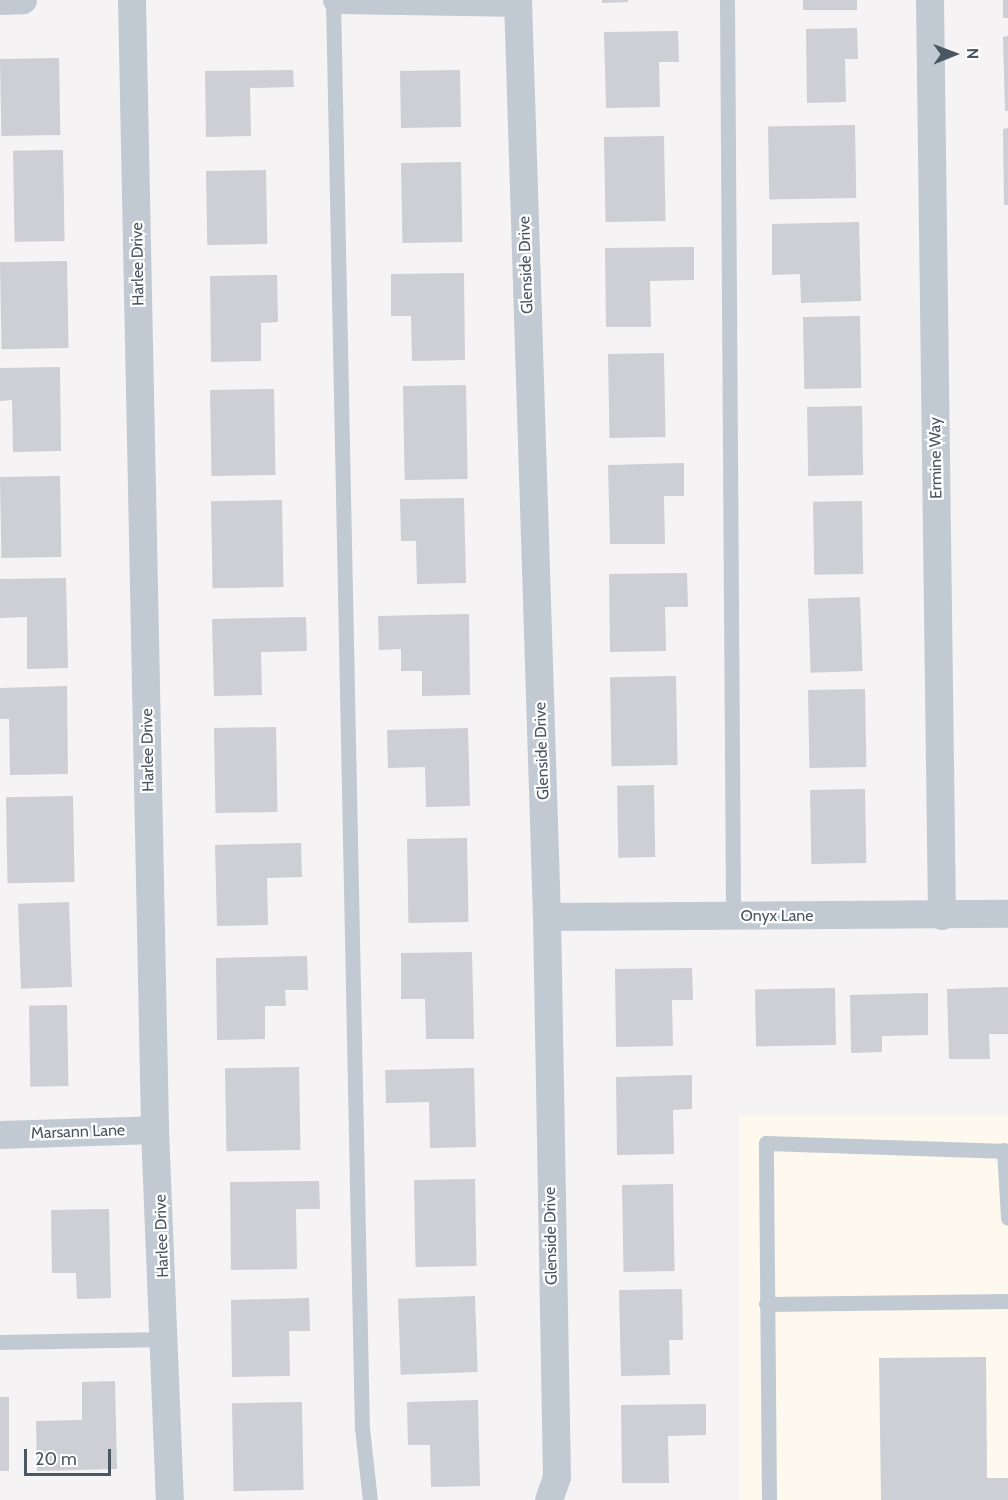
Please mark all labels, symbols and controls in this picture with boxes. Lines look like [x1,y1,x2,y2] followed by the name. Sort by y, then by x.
[924,24,984,84] north arrow
[963,48,982,59] text: N
[515,216,537,314] street label: Glenside Drive
[128,222,148,306] street label: Harlee Drive
[926,417,946,499] street label: Ermine Way
[531,702,553,800] street label: Glenside Drive
[138,708,158,792] street label: Harlee Drive
[740,906,814,926] street label: Onyx Lane
[31,1121,125,1143] street label: Marsann Lane
[541,1187,561,1285] street label: Glenside Drive
[151,1194,173,1278] street label: Harlee Drive
[27,1437,114,1475] scale bar
[35,1448,77,1470] text: 20 m

